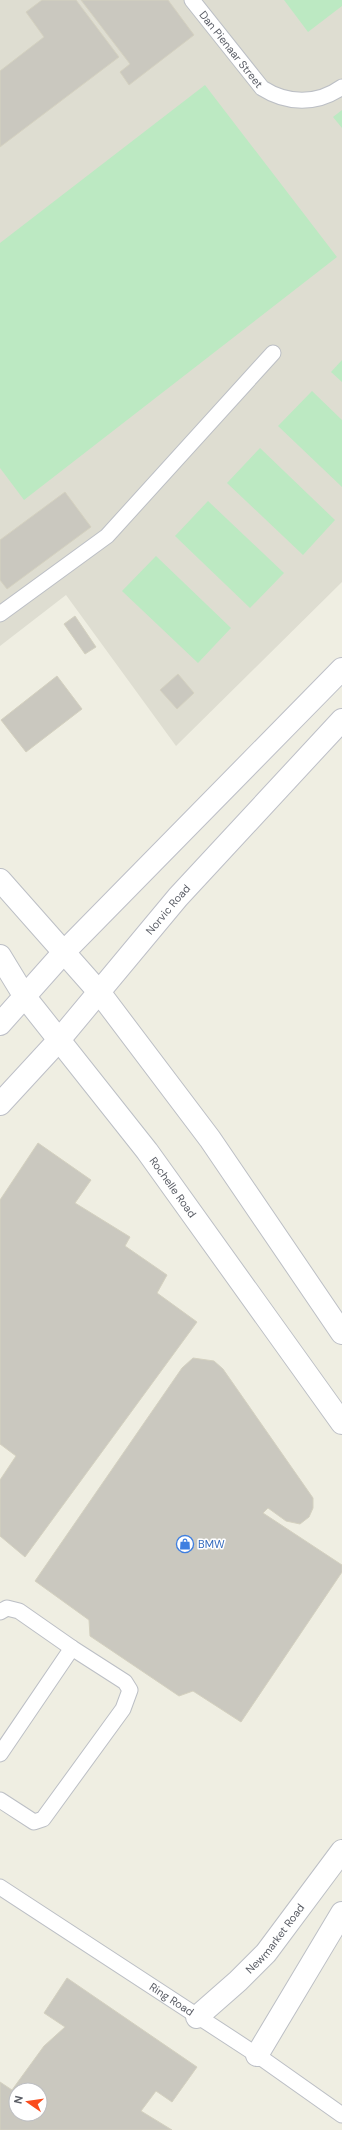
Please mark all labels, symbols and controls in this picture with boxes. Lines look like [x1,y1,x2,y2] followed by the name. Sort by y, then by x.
[196,8,266,91] street label: Dan Pienaar Street
[143,881,193,937] street label: Norvic Road
[146,1154,199,1220] street label: Rochelle Road
[175,1534,195,1554] shop icon: BMW
[198,1537,225,1551] place label: BMW
[243,1901,307,1976] street label: Newmarket Road
[147,1980,197,2019] street label: Ring Road
[8,2082,48,2122] north arrow
[11,2094,26,2105] text: N

